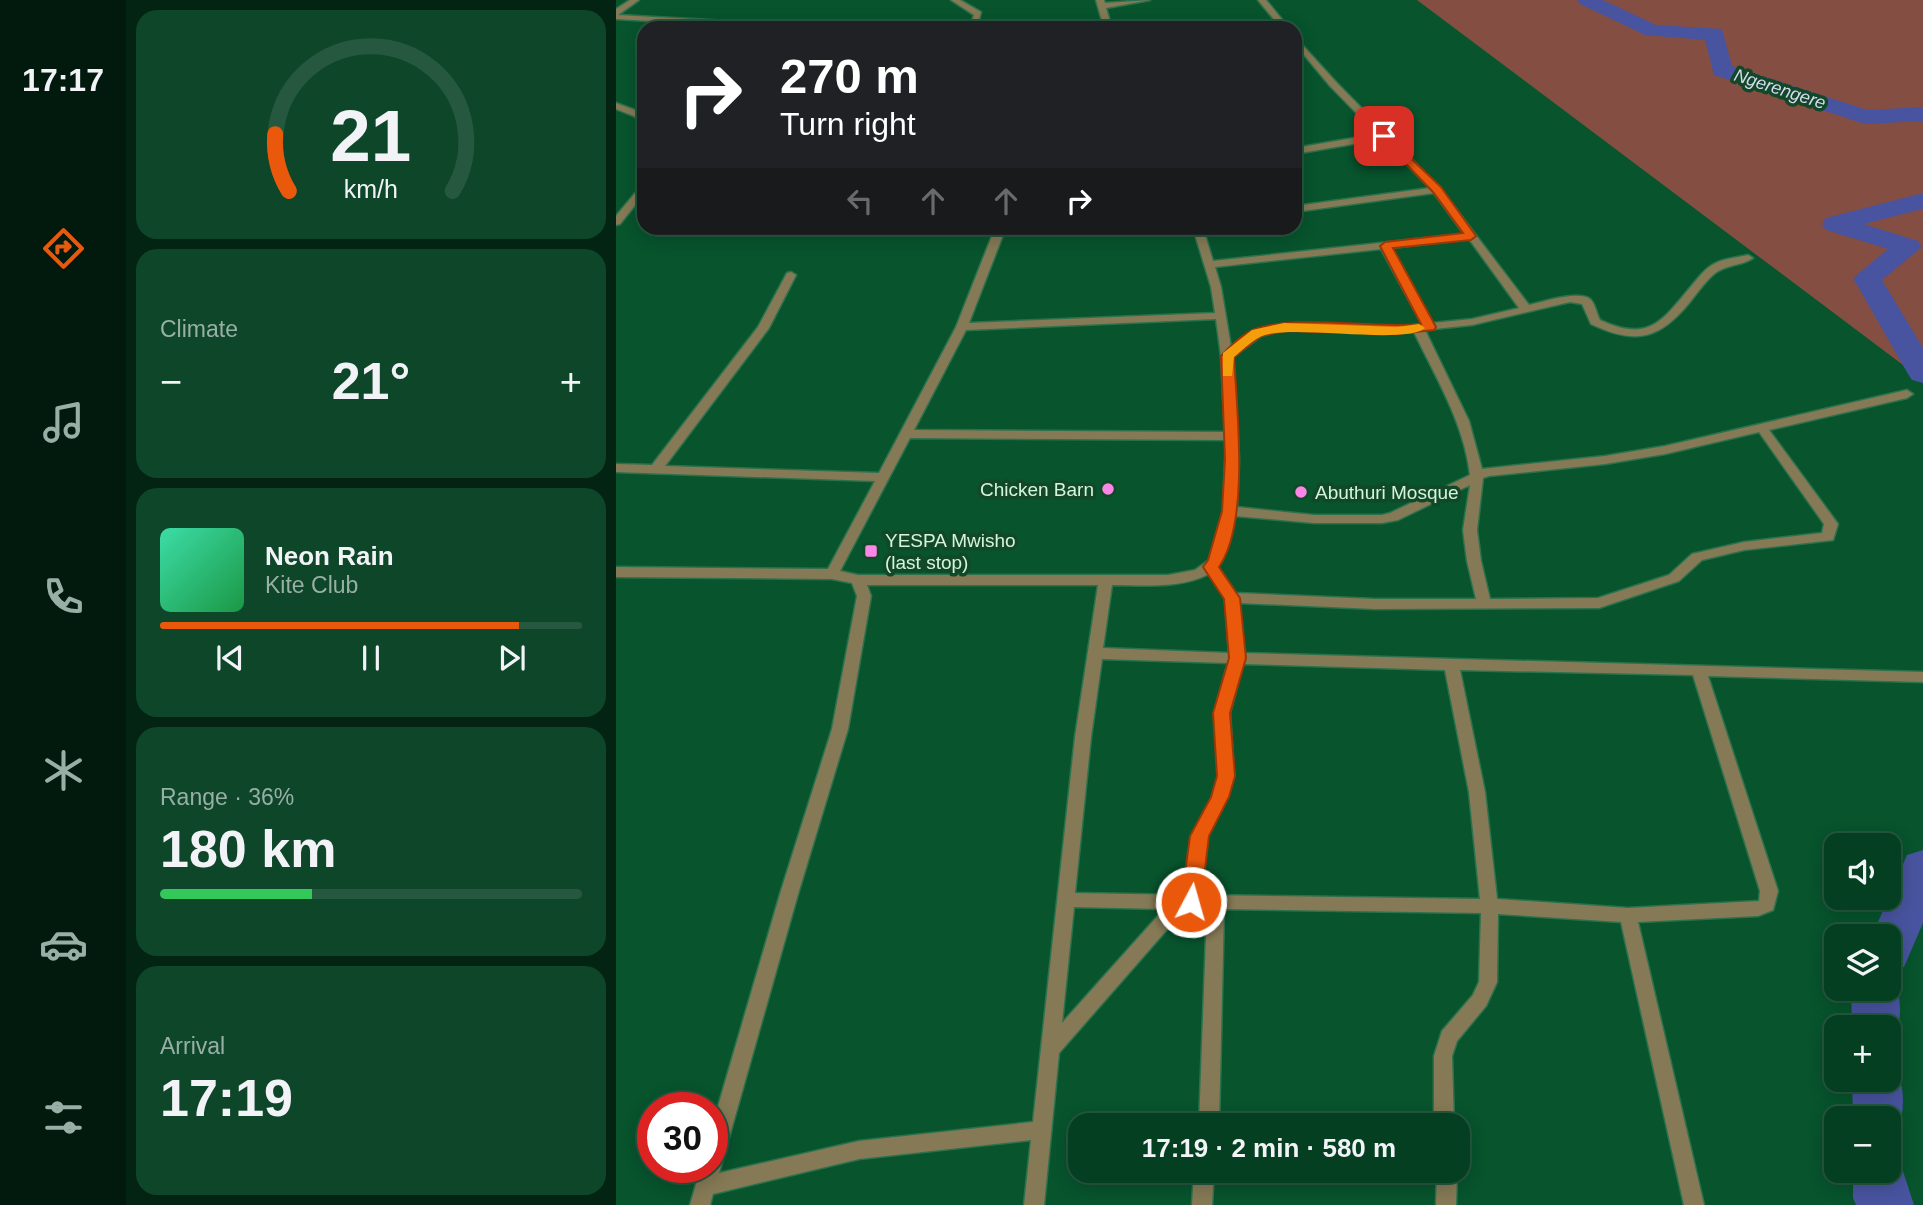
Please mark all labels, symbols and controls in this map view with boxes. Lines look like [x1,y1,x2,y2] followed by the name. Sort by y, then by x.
[665,49,756,140] icon: right
[780,49,919,103] text: 270 m
[22,62,104,98] text: 17:17
[1732,65,1828,113] water label: Ngerengere
[331,95,411,176] text: 21
[780,106,916,142] text: Turn right
[1354,106,1414,166] pin
[1365,117,1403,155] icon: arrive
[344,174,398,202] text: km/h
[841,182,879,220] icon: left
[914,182,952,220] icon: ahead
[987,182,1025,220] icon: ahead
[1060,182,1098,220] icon: right
[39,224,88,273] icon: directions
[160,316,238,342] text: Climate
[332,352,410,410] text: 21°
[160,361,182,403] text: −
[560,361,582,403] text: +
[39,398,88,447] icon: music
[980,479,1094,500] place label: Chicken Barn
[1100,481,1116,497] marker: Chicken Barn
[1315,482,1459,503] place label: Abuthuri Mosque
[1293,484,1309,500] marker: Abuthuri Mosque
[885,530,1016,573] place label: YESPA Mwisho (last stop)
[265,541,394,571] text: Neon Rain
[863,543,879,559] marker: YESPA Mwisho (last stop)
[39,572,88,621] icon: phone
[265,572,358,598] text: Kite Club
[211,639,249,677] icon: previous
[352,639,390,677] icon: pause
[493,639,531,677] icon: next
[39,746,88,795] icon: climate
[160,784,294,810] text: Range · 36%
[160,820,336,878] text: 180 km
[1824,833,1901,1183] map controls
[1824,833,1901,910] button: sound
[1154,865,1228,939] position arrow
[39,920,88,969] icon: car
[1824,924,1901,1001] button: layers
[1824,1015,1901,1092] button: +
[160,1033,225,1059] text: Arrival
[160,1069,293,1127] text: 17:19
[637,1092,728,1183] speed limit sign: 30
[39,1093,88,1142] icon: filters
[1824,1106,1901,1183] button: −
[1142,1133,1396,1163] text: 17:19 · 2 min · 580 m

